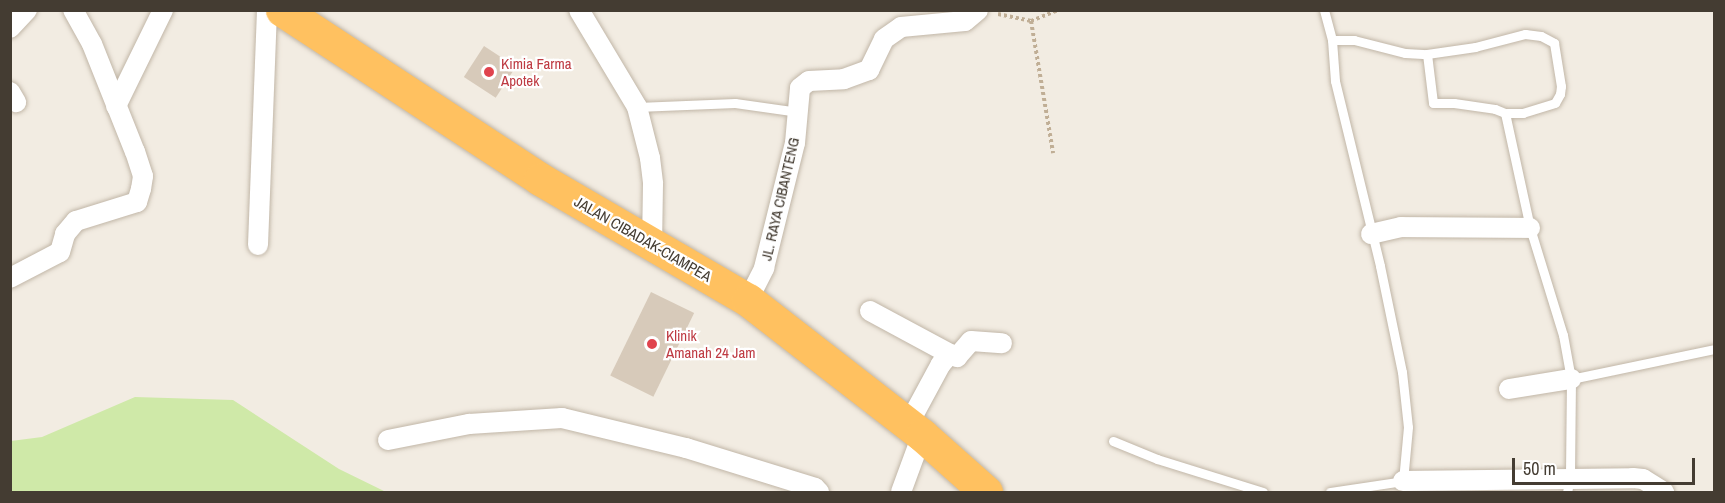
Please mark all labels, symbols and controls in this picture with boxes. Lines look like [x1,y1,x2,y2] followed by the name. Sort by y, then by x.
[501,54,571,89] place label: Kimia Farma Apotek
[482,65,496,79] marker: Kimia Farma Apotek
[757,135,803,263] street label: JL. RAYA CIBANTENG
[571,192,715,286] street label: JALAN CIBADAK-CIAMPEA
[666,326,756,361] place label: Klinik Amanah 24 Jam
[643,335,661,353] marker: Klinik Amanah 24 Jam
[1515,446,1698,484] scale bar
[1523,456,1556,481] text: 50 m

